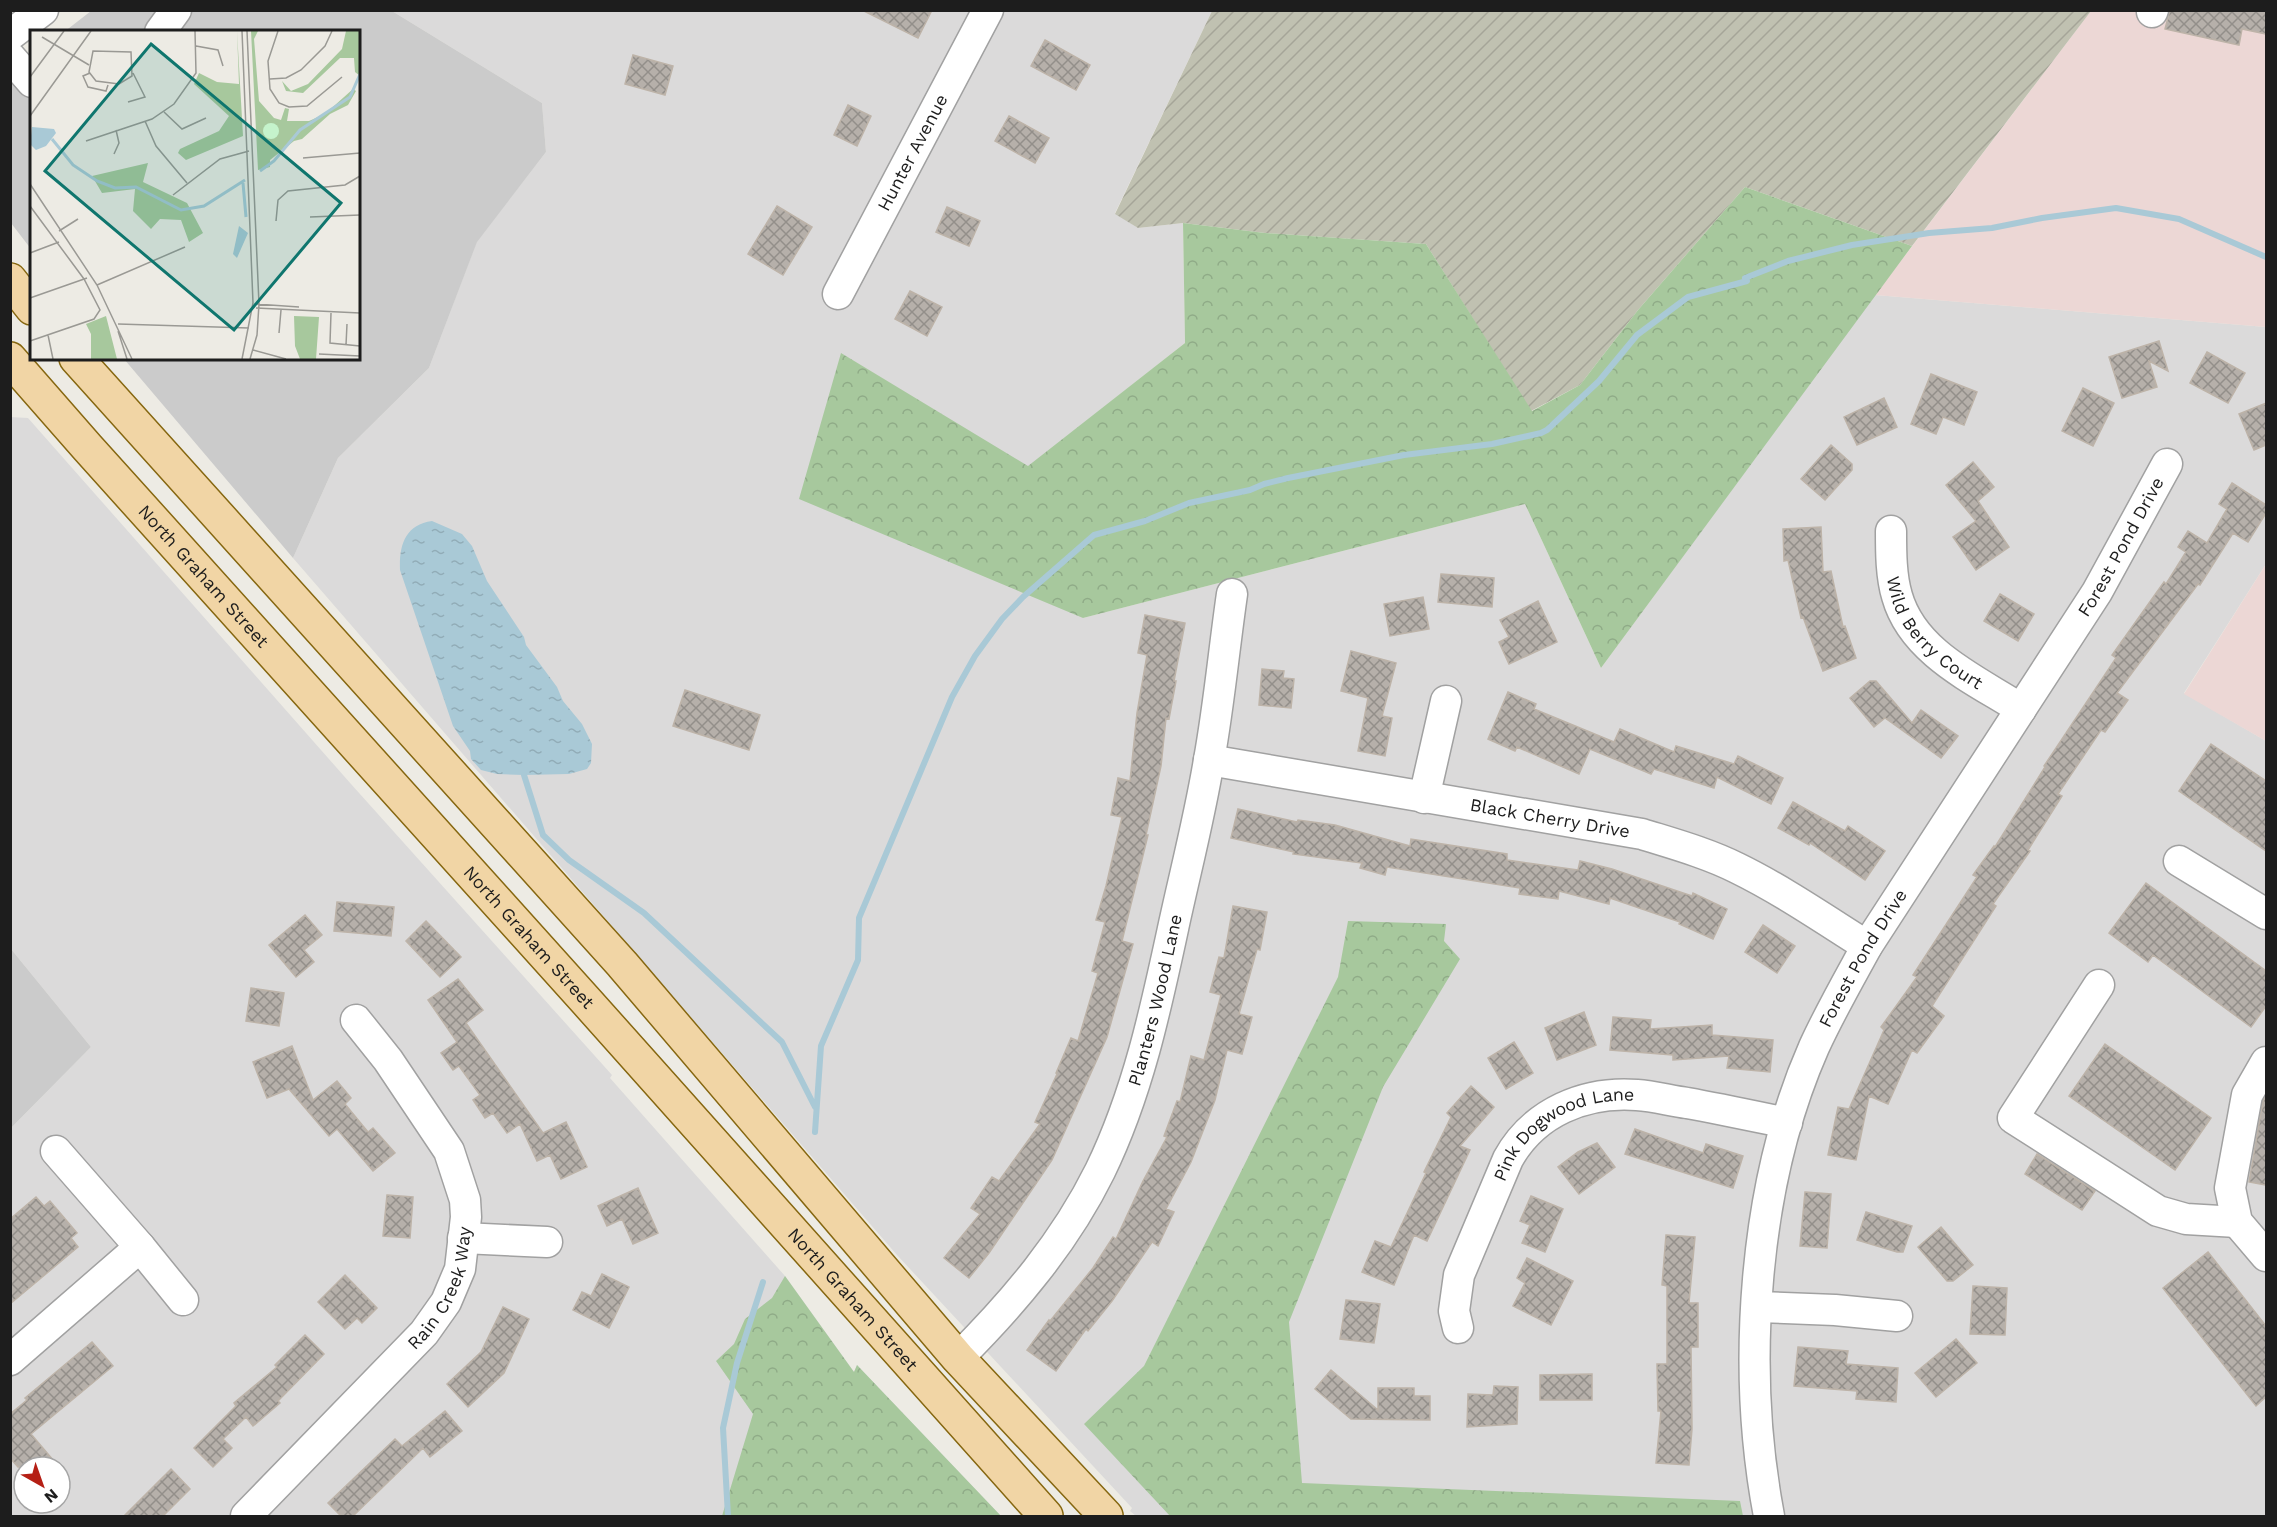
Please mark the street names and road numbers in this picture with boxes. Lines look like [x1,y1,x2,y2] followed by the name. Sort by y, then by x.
[873,90,952,214] street label: Hunter Avenue
[2073,473,2168,620] street label: Forest Pond Drive
[134,500,274,652] street label: North Graham Street
[1883,574,1987,694] street label: Wild Berry Court
[1469,794,1632,842] street label: Black Cherry Drive
[460,861,599,1013] street label: North Graham Street
[1814,885,1911,1031] street label: Forest Pond Drive
[1123,912,1186,1088] street label: Planters Wood Lane
[1489,1083,1635,1184] street label: Pink Dogwood Lane
[784,1223,923,1376] street label: North Graham Street
[403,1225,475,1354] street label: Rain Creek Way

